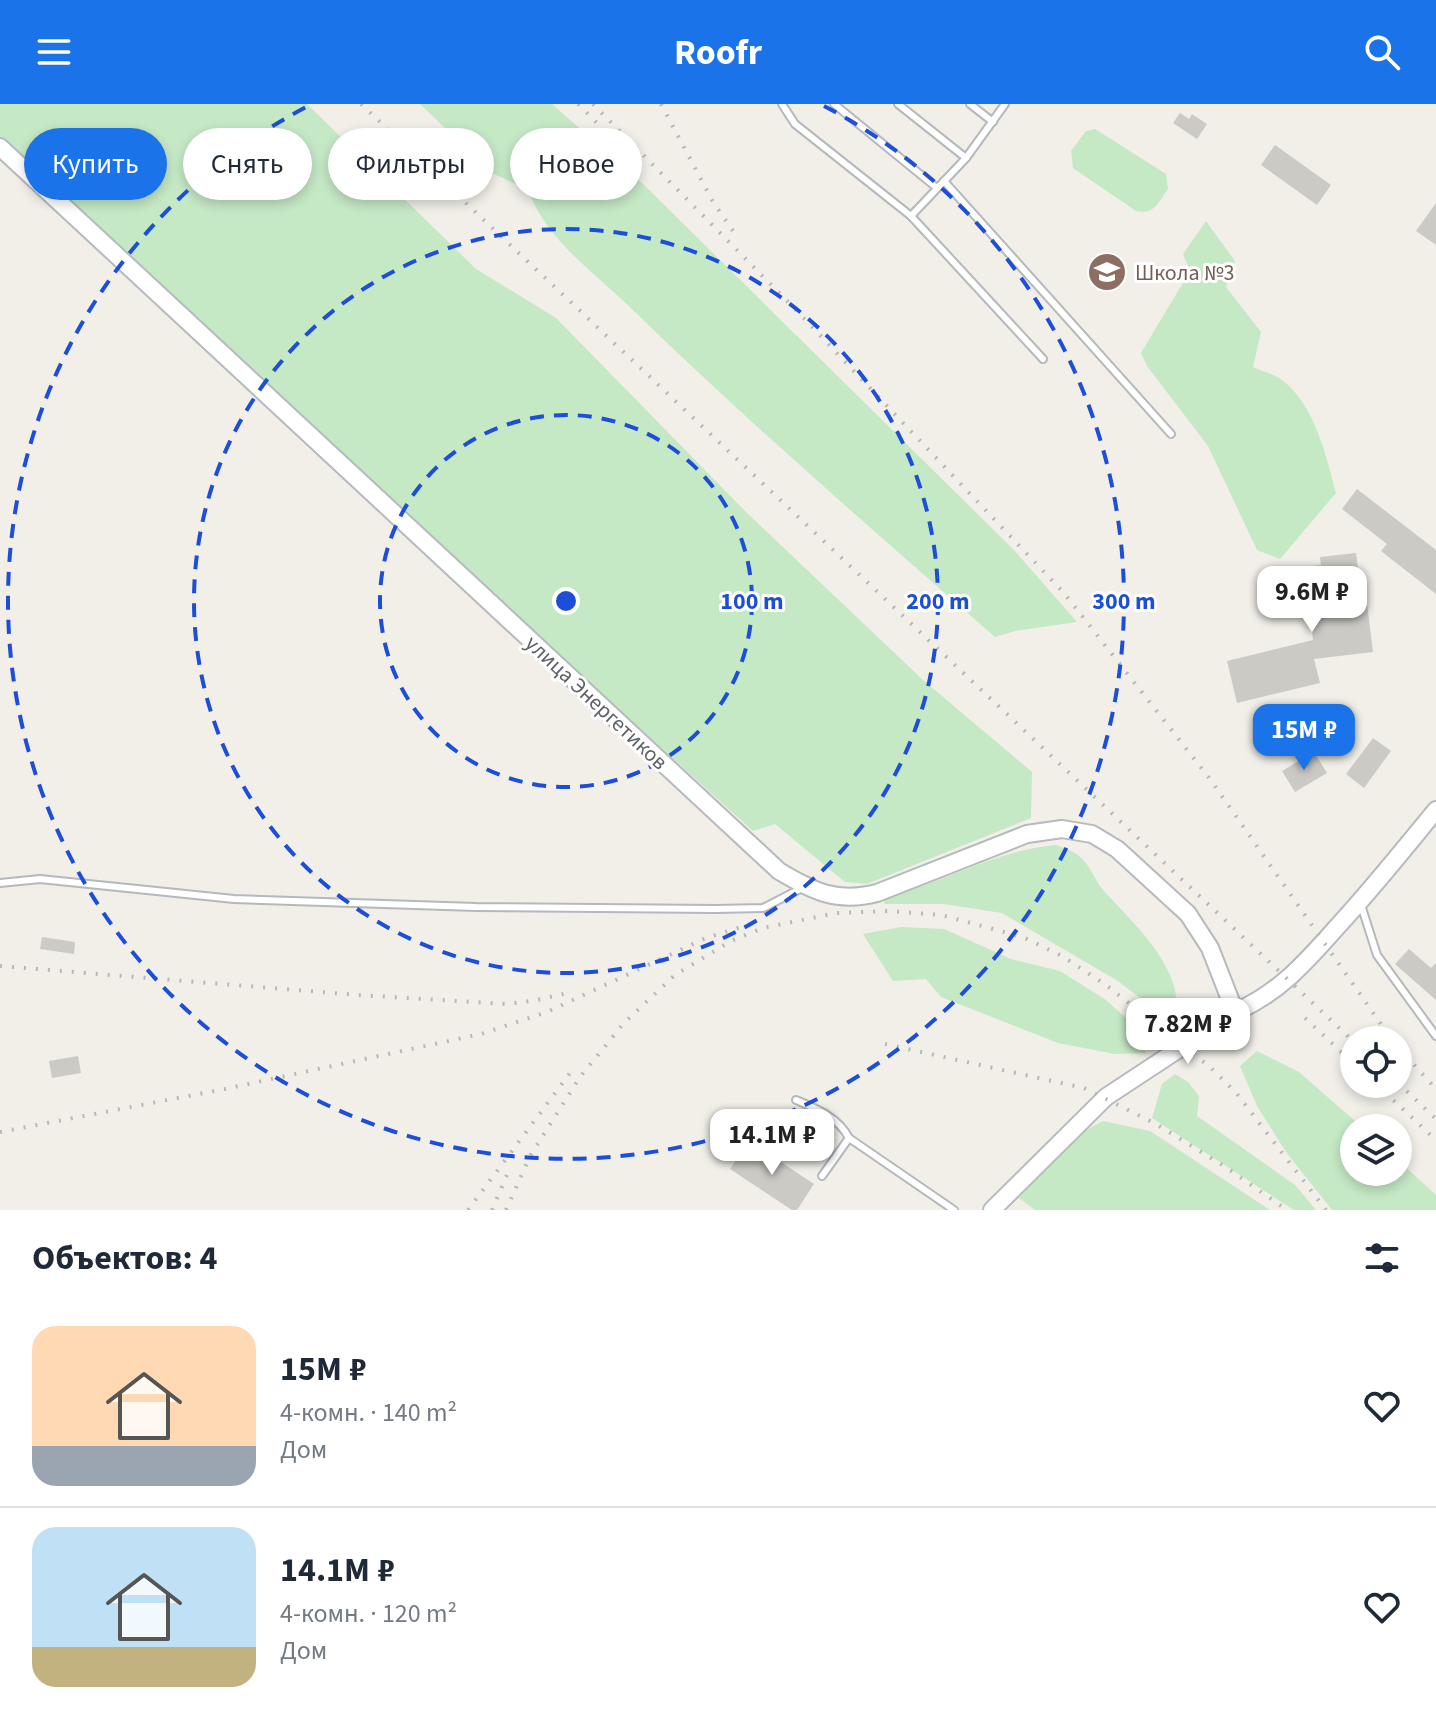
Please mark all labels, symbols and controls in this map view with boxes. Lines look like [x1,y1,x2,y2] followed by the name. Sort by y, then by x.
[674,27,762,78] text: Roofr
[32,30,76,74] icon: menu
[1360,30,1404,74] icon: search
[24,128,167,200] chip: Купить
[183,128,312,200] chip: Снять
[328,128,494,200] chip: Фильтры
[510,128,642,200] chip: Новое
[1086,251,1128,293] school or university icon: Школа №3
[1135,257,1234,289] place label: Школа №3
[1247,566,1377,634] pin: 9.6M ₽
[1275,573,1349,610] text: 9.6M ₽
[720,584,784,619] text: 100 m
[906,584,970,619] text: 200 m
[1092,584,1156,619] text: 300 m
[552,587,580,615] centre of rings
[518,628,675,778] street label: улица Энергетиков
[1248,704,1360,772] pin: 15M ₽
[1271,711,1337,748] text: 15M ₽
[1114,998,1262,1066] pin: 7.82M ₽
[1144,1005,1232,1042] text: 7.82M ₽
[1340,1026,1412,1186] map controls
[1340,1026,1412,1098] button: locate
[698,1109,846,1177] pin: 14.1M ₽
[1340,1114,1412,1186] button: layers
[728,1116,816,1153] text: 14.1M ₽
[32,1234,217,1283] text: Объектов: 4
[1360,1236,1404,1280] icon: filters
[280,1345,367,1394] text: 15M ₽
[96,1358,192,1454] icon: home
[1360,1384,1404,1428] icon: heart
[280,1394,457,1431] text: 4-комн. · 140 m²
[280,1431,327,1468] text: Дом
[280,1546,395,1595] text: 14.1M ₽
[96,1559,192,1655] icon: home
[1360,1585,1404,1629] icon: heart
[280,1595,457,1632] text: 4-комн. · 120 m²
[280,1632,327,1669] text: Дом

